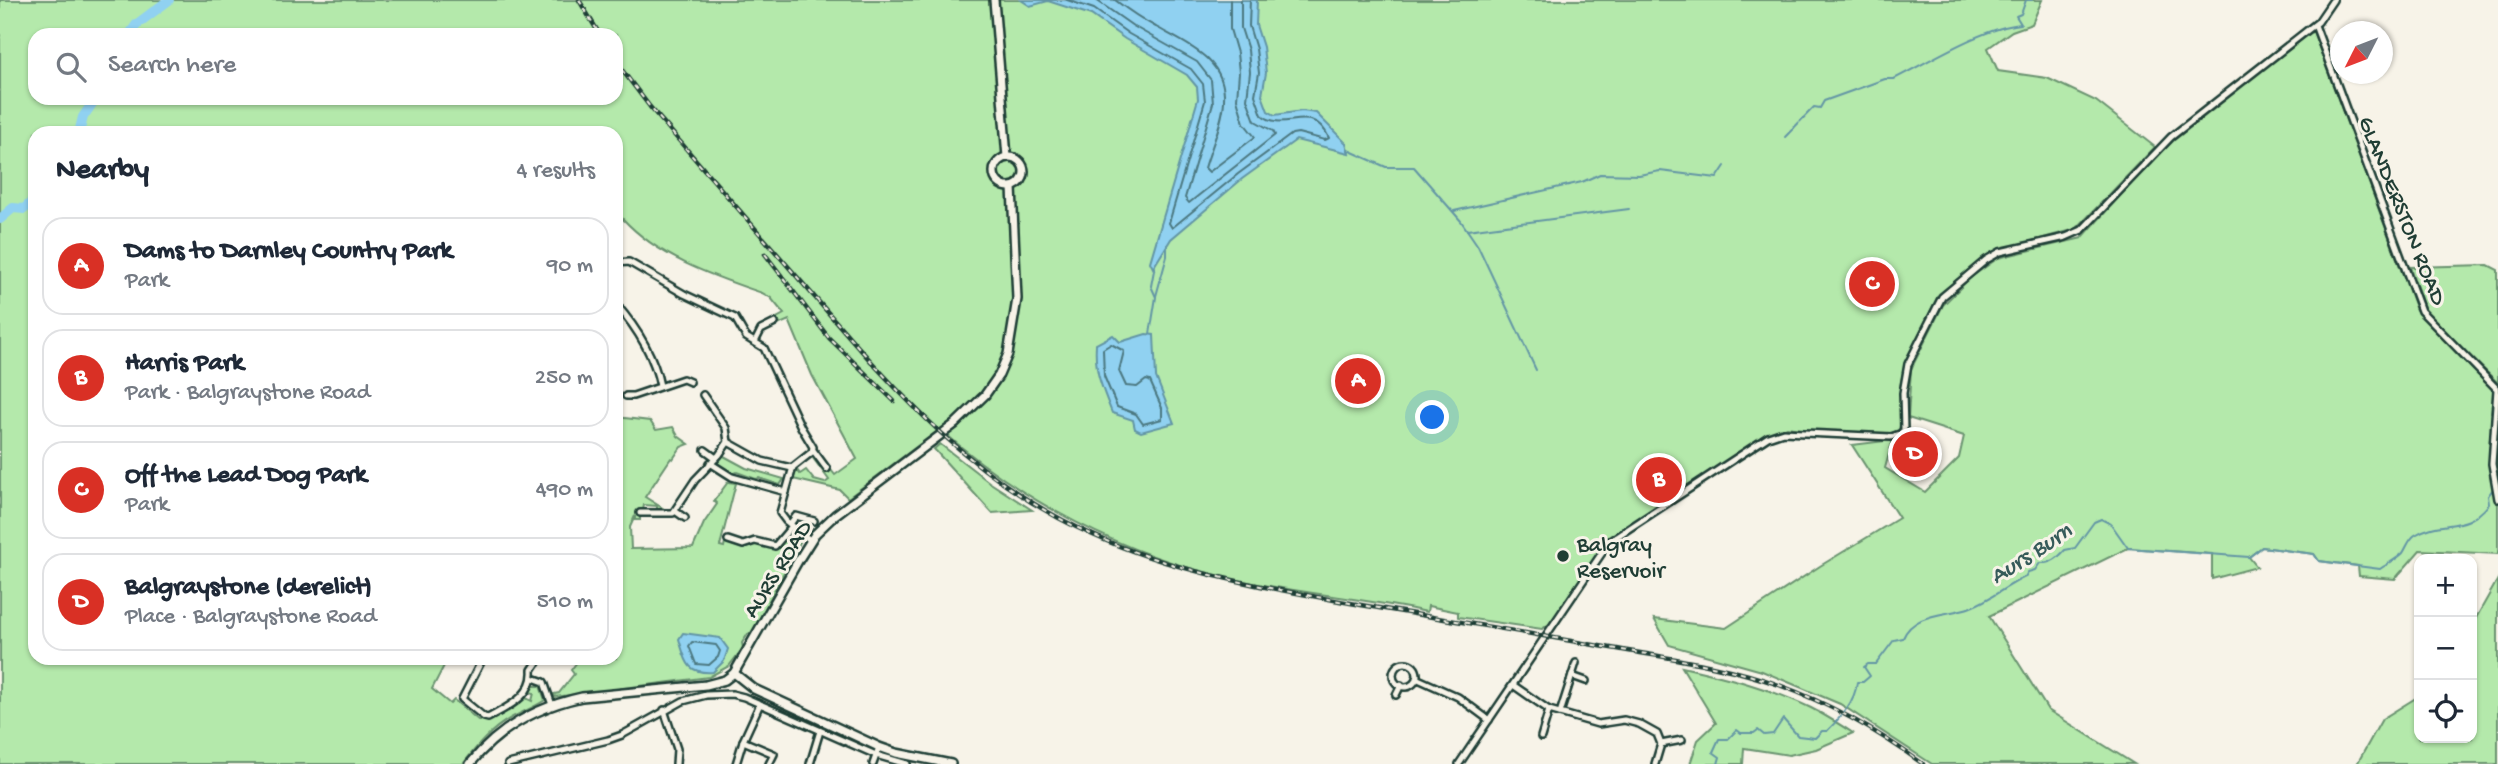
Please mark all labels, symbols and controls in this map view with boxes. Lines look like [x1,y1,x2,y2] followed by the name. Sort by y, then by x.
[2330,21,2393,84] north arrow
[28,28,623,105] search box
[52,48,90,86] icon: search
[108,51,236,82] text: Search here
[2351,113,2451,311] street label: GLANDERSTON ROAD
[56,154,149,189] text: Nearby
[516,158,595,185] text: 4 results
[125,237,452,268] text: Dams to Darnley Country Park
[74,253,88,280] text: A
[547,253,593,280] text: 90 m
[1849,258,1895,310] pin: C
[125,268,169,295] text: Park
[125,349,244,380] text: Harris Park
[1335,355,1381,407] pin: A
[75,365,87,392] text: B
[535,365,593,392] text: 250 m
[125,380,370,407] text: Park · Balgraystone Road
[1415,400,1449,434] your location
[1892,428,1938,480] pin: D
[1636,454,1682,506] pin: B
[125,461,367,492] text: Off the Lead Dog Park
[75,477,87,504] text: C
[536,477,593,504] text: 490 m
[125,492,169,519] text: Park
[739,515,820,623] street label: AURS ROAD
[1985,517,2079,592] water label: Aurs Burn
[1576,533,1666,586] place label: Balgray Reservoir
[1555,548,1571,564] marker: Balgray Reservoir
[2414,554,2477,743] map controls
[2414,554,2477,617] button: +
[125,573,372,604] text: Balgraystone (derelict)
[74,589,89,616] text: D
[537,589,593,616] text: 510 m
[125,604,377,631] text: Place · Balgraystone Road
[2414,617,2477,680] button: −
[2414,680,2477,743] button: locate

